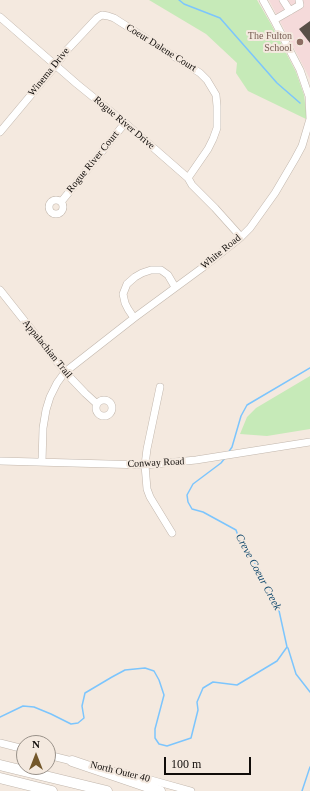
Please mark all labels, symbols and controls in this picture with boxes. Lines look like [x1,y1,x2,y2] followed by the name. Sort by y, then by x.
[124,22,198,74] street label: Coeur Dalene Court
[248,30,292,54] place label: The Fulton School
[295,37,305,47] marker: The Fulton School
[26,45,72,99] street label: Winema Drive
[91,94,157,152] street label: Rogue River Drive
[64,129,122,195] street label: Rogue River Court
[199,232,243,272] street label: White Road
[20,317,74,381] street label: Appalachian Trail
[127,456,185,470] street label: Conway Road
[232,532,284,612] water label: Creve Coeur Creek
[16,735,56,775] north arrow
[32,738,40,750] text: N
[166,749,253,775] scale bar
[171,757,201,771] text: 100 m
[89,759,151,785] street label: North Outer 40

